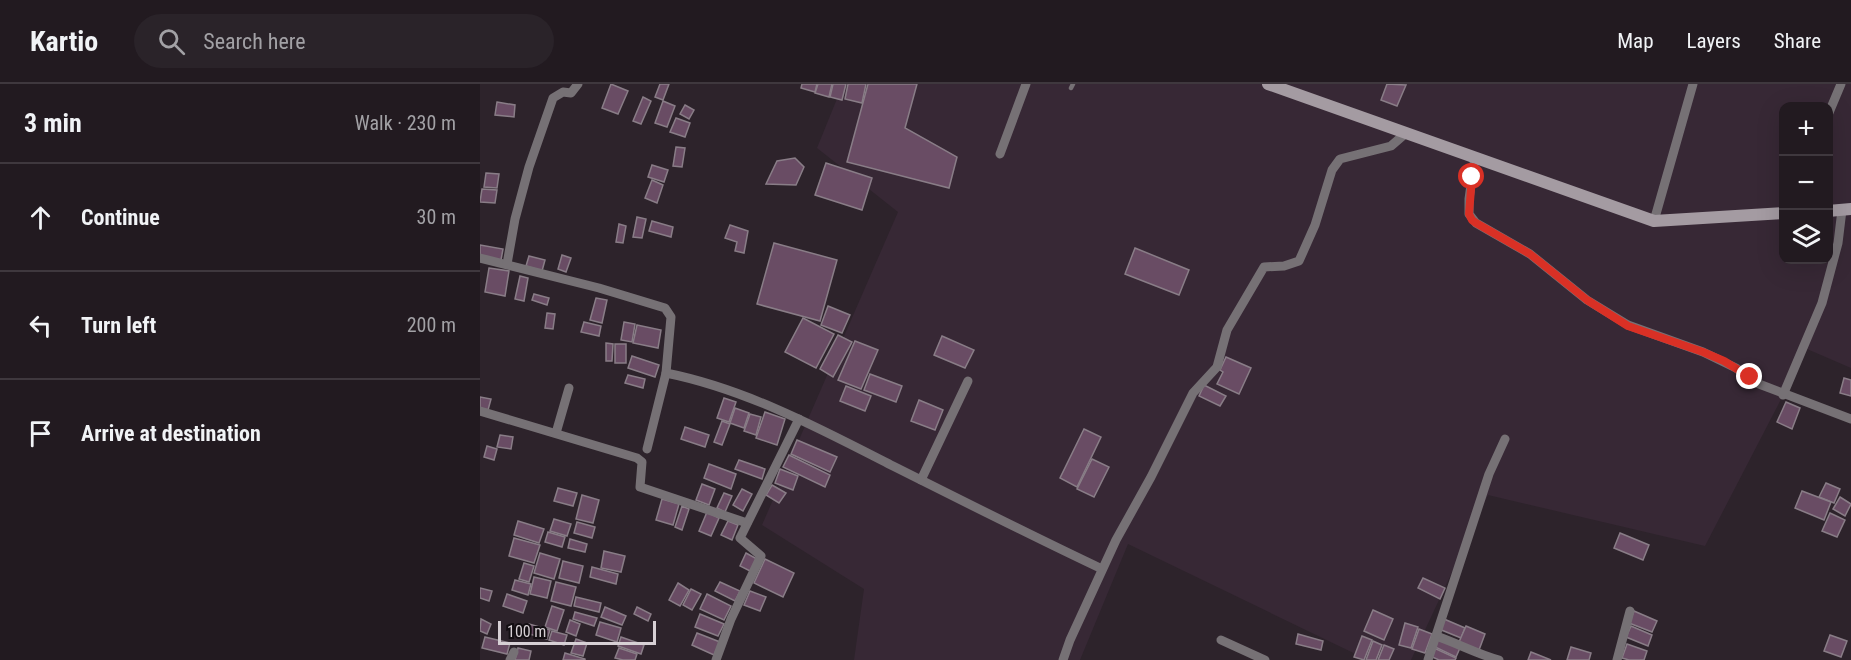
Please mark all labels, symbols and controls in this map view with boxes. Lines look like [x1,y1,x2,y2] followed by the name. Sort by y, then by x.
[134,14,554,68] search box
[30,25,98,58] text: Kartio
[155,25,188,58] icon: search
[203,29,306,54] text: Search here
[1617,29,1654,53] text: Map
[1687,29,1741,53] text: Layers
[1774,29,1821,53] text: Share
[1779,102,1833,264] map controls
[1779,102,1833,156] button: +
[24,108,82,138] text: 3 min
[355,111,456,135] text: Walk · 230 m
[1779,156,1833,210] button: −
[1458,163,1484,189] route start
[24,201,57,234] icon: ahead
[81,205,160,230] text: Continue
[417,205,456,229] text: 30 m
[1779,210,1833,264] button: layers
[24,309,57,342] icon: left
[81,313,156,338] text: Turn left
[407,313,456,337] text: 200 m
[1736,363,1762,389] route end
[24,417,57,450] icon: arrive
[81,421,261,446] text: Arrive at destination
[498,618,656,646] scale bar
[507,622,546,641] text: 100 m

